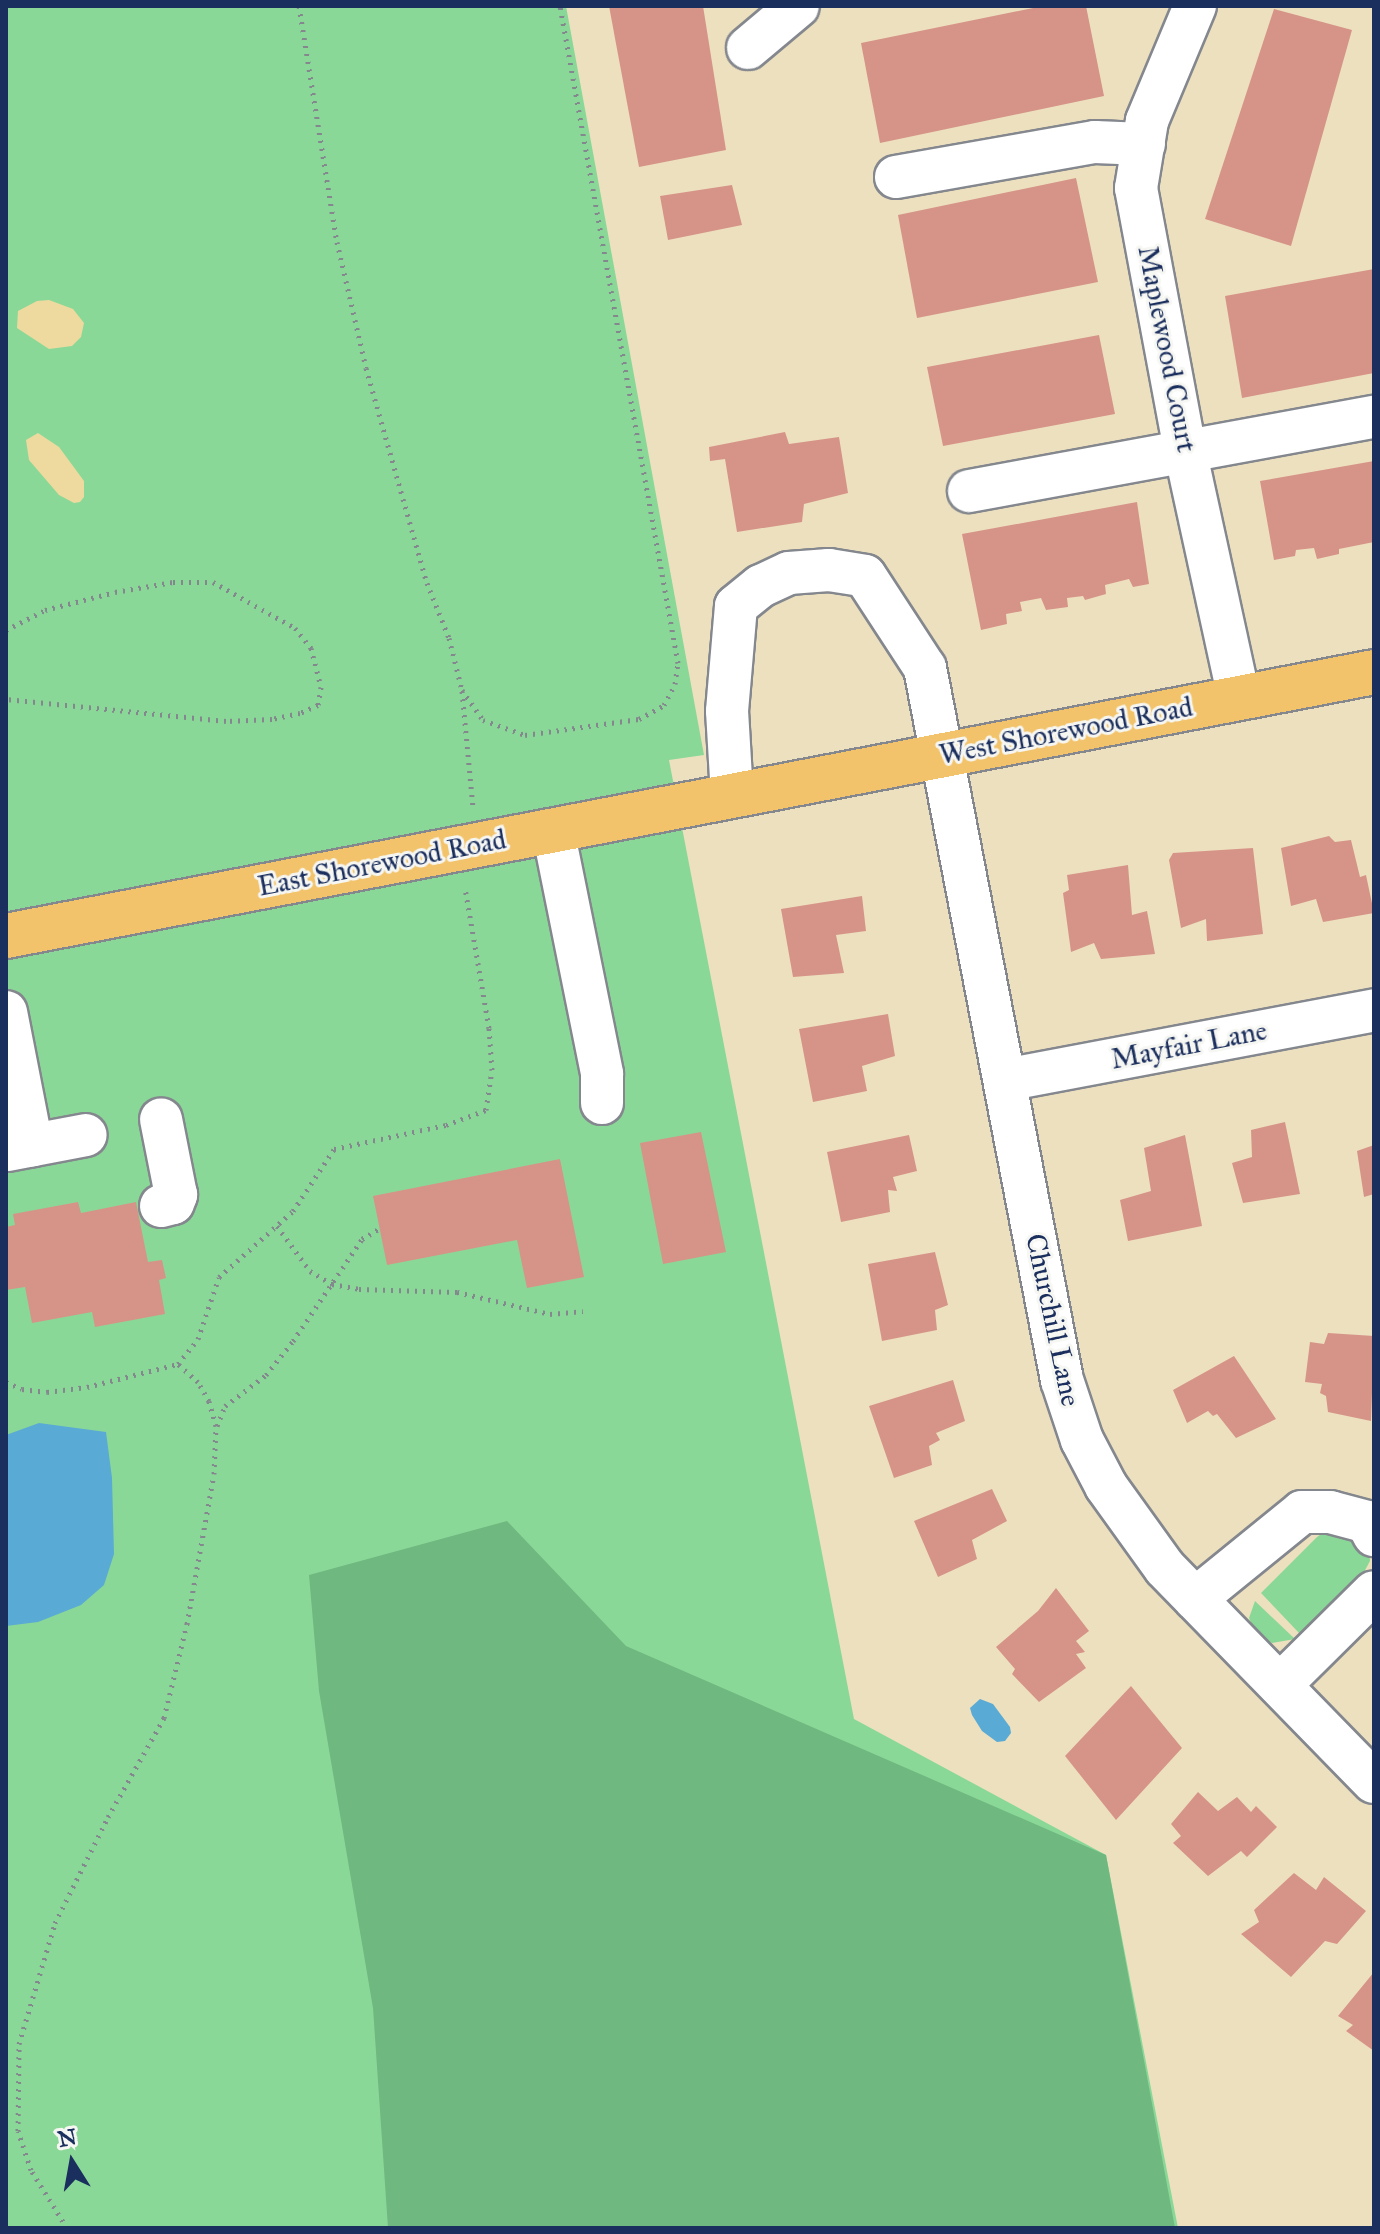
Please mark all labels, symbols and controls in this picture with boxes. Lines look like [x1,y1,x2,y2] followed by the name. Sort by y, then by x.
[1131,243,1203,455] street label: Maplewood Court
[936,690,1196,772] street label: West Shorewood Road
[255,822,509,904] street label: East Shorewood Road
[1108,1013,1270,1077] street label: Mayfair Lane
[1018,1231,1088,1409] street label: Churchill Lane
[32,2122,112,2202] north arrow
[56,2123,79,2153] text: N

